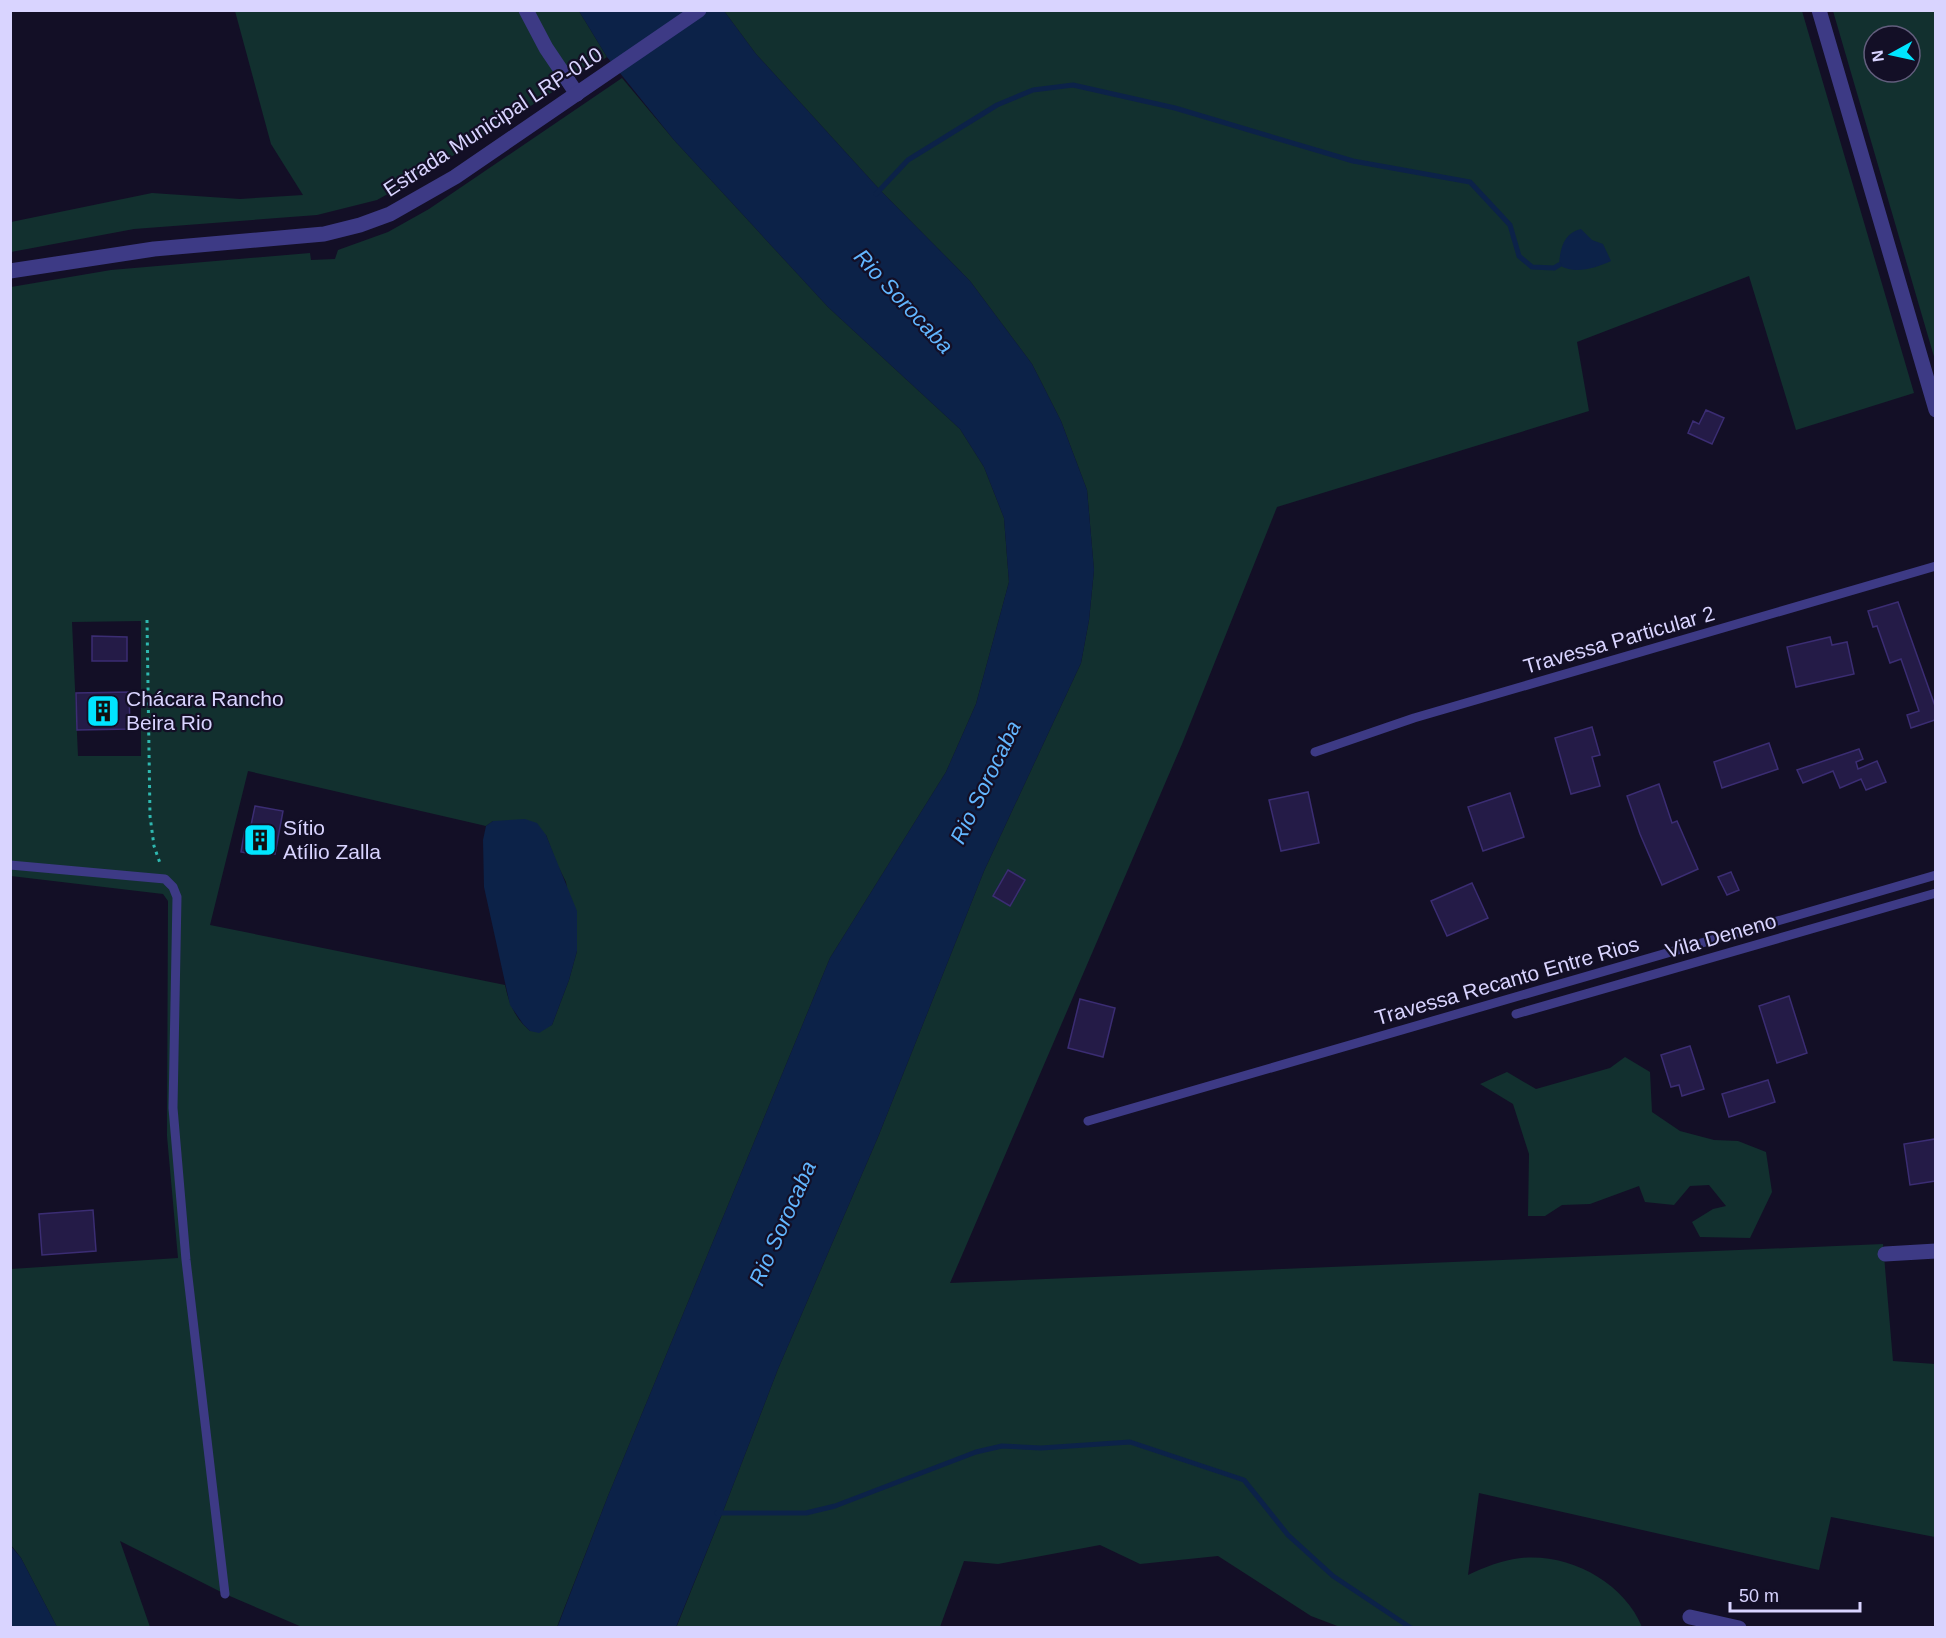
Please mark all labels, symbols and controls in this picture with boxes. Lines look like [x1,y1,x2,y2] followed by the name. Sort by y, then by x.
[1862,24,1922,84] north arrow
[379,42,606,201] street label: Estrada Municipal LRP-010
[1868,49,1887,63] text: N
[849,244,958,359] water label: Rio Sorocaba
[1521,601,1717,678] street label: Travessa Particular 2
[126,687,284,734] place label: Chácara Rancho Beira Rio
[85,693,121,729] building icon: Chácara Rancho Beira Rio
[945,717,1026,848] water label: Rio Sorocaba
[283,816,381,863] place label: Sítio Atílio Zalla
[242,822,278,858] building icon: Sítio Atílio Zalla
[1663,909,1779,962] street label: Vila Deneno
[1372,932,1641,1029] street label: Travessa Recanto Entre Rios
[744,1157,821,1289] water label: Rio Sorocaba
[1730,1575,1860,1613] scale bar
[1739,1586,1779,1606] text: 50 m

